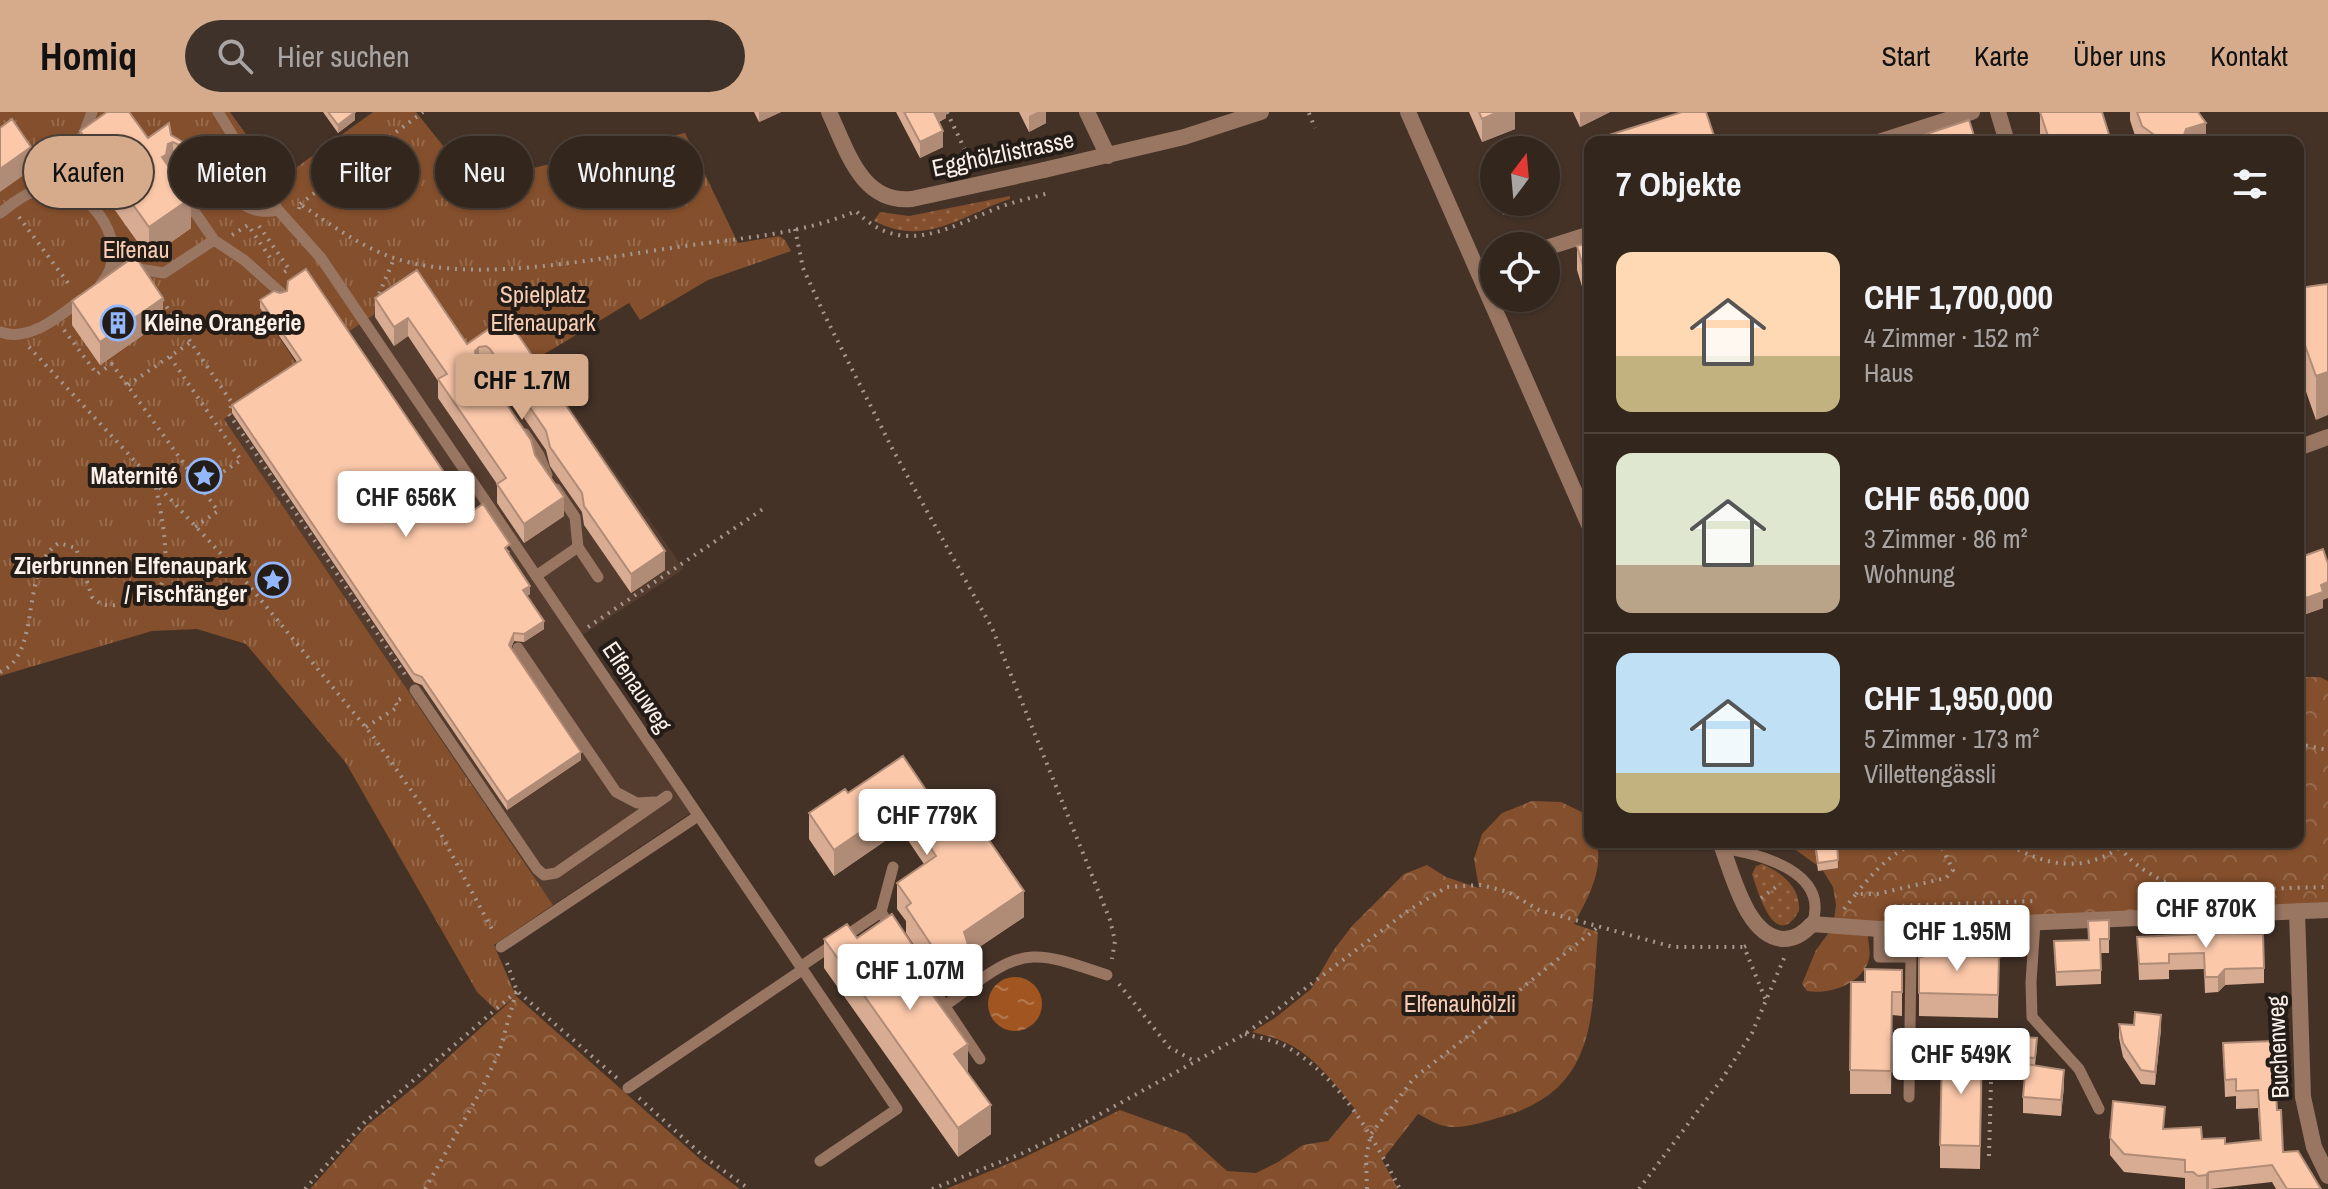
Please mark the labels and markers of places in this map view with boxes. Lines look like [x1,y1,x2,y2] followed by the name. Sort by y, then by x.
[99,304,137,342] building icon: Kleine Orangerie
[144,306,302,338] place label: Kleine Orangerie
[439,354,605,422] pin: CHF 1.7M
[185,457,223,495] place icon: Maternité
[91,459,178,491] place label: Maternité
[323,471,489,539] pin: CHF 656K
[14,549,247,609] place label: Zierbrunnen Elfenaupark / Fischfänger
[254,561,292,599] place icon: Zierbrunnen Elfenaupark / Fischfänger
[844,789,1010,857] pin: CHF 779K
[2123,882,2289,950] pin: CHF 870K
[1865,905,2049,973] pin: CHF 1.95M
[818,944,1002,1012] pin: CHF 1.07M
[1878,1028,2044,1096] pin: CHF 549K

